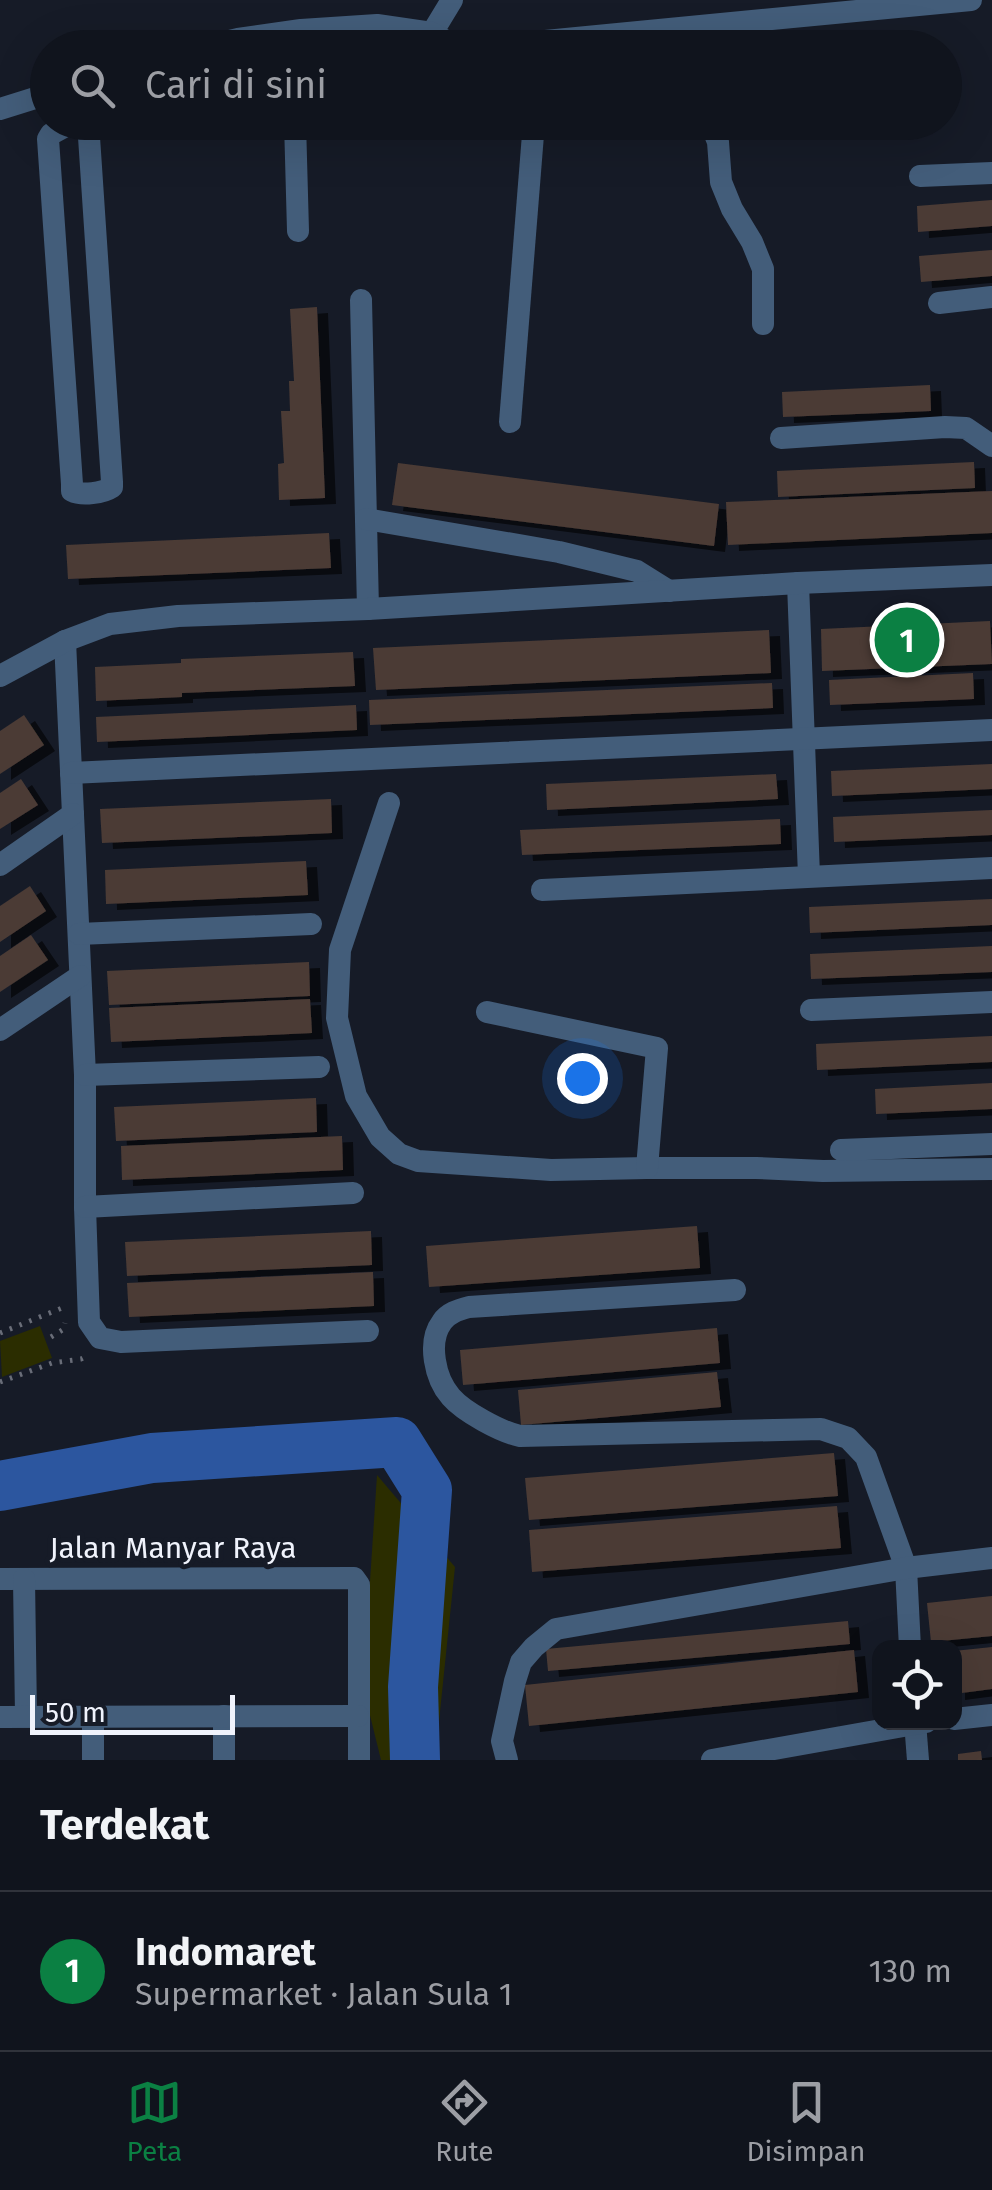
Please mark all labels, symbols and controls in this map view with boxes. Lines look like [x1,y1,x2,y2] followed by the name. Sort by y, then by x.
[30,30,962,140] search box
[65,58,120,113] icon: search
[145,62,327,108] text: Cari di sini
[874,602,940,678] pin: 1
[557,1053,608,1104] your location
[49,1530,297,1566] street label: Jalan Manyar Raya
[872,1640,962,1730] map controls
[872,1640,962,1730] button: locate
[30,1690,235,1734] scale bar
[45,1696,106,1729] text: 50 m
[40,1800,209,1850] text: Terdekat
[135,1929,316,1975] text: Indomaret
[65,1952,80,1990] text: 1
[868,1952,952,1990] text: 130 m
[135,1975,513,2013] text: Supermarket · Jalan Sula 1
[127,2075,182,2168] tab: Peta
[435,2075,494,2168] tab: Rute
[747,2075,865,2168] tab: Disimpan

